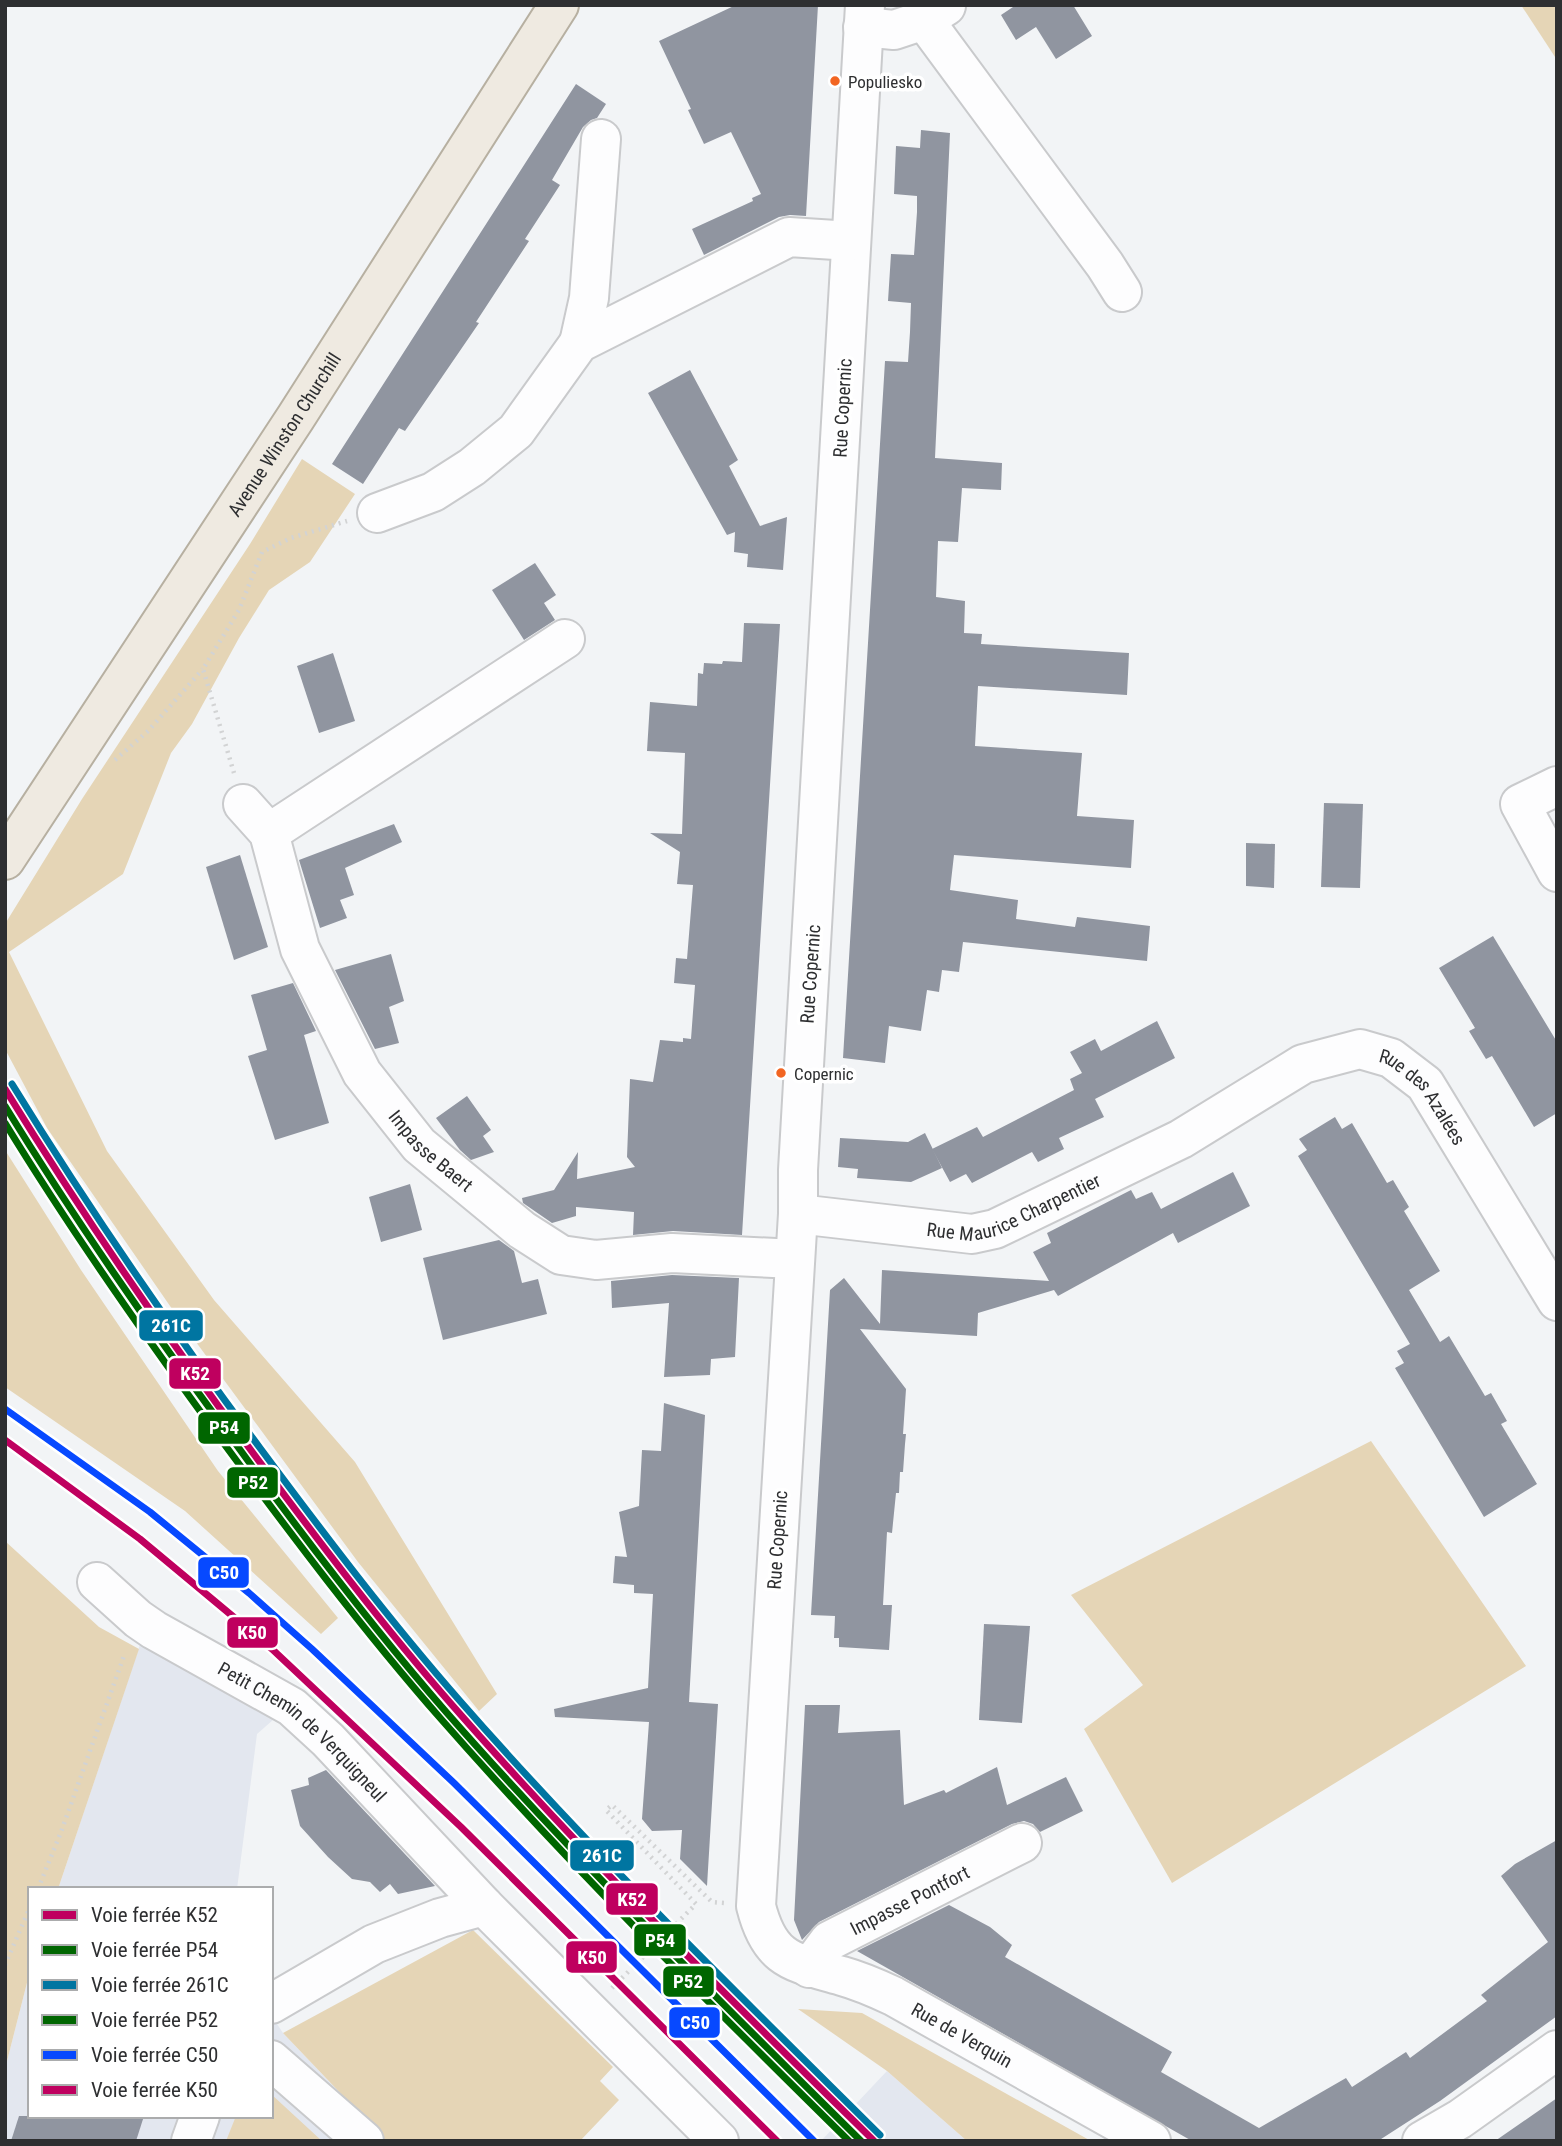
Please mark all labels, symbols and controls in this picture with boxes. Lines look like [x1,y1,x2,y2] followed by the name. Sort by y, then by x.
[848,72,922,92] place label: Populiesko
[828,74,842,88] marker: Populiesko
[223,349,346,521] street label: Avenue Winston Churchill
[828,358,857,458] street label: Rue Copernic
[796,924,825,1024] street label: Rue Copernic
[1377,1044,1470,1149] street label: Rue des Azalées
[794,1064,854,1084] place label: Copernic
[774,1066,788,1080] marker: Copernic
[384,1105,477,1197] street label: Impasse Baert
[926,1169,1104,1246] street label: Rue Maurice Charpentier
[138,1309,204,1342] line badge: 261C
[151,1314,191,1337] text: 261C
[168,1357,222,1390] line badge: K52
[180,1362,210,1385] text: K52
[197,1411,251,1445] line badge: P54
[209,1416,239,1439] text: P54
[226,1466,279,1499] line badge: P52
[238,1471,268,1494] text: P52
[763,1490,792,1590] street label: Rue Copernic
[197,1556,250,1589] line badge: C50
[209,1561,239,1584] text: C50
[226,1616,279,1649] line badge: K50
[237,1621,267,1644] text: K50
[214,1657,391,1807] street label: Petit Chemin de Verquigneul
[569,1839,635,1872] line badge: 261C
[582,1844,622,1867] text: 261C
[846,1861,973,1940] street label: Impasse Pontfort
[605,1882,659,1916] line badge: K52
[28,1887,273,2118] legend
[617,1888,647,1911] text: K52
[91,1903,218,1927] text: Voie ferrée K52
[633,1923,687,1957] line badge: P54
[645,1929,675,1952] text: P54
[91,1938,218,1962] text: Voie ferrée P54
[565,1940,618,1974] line badge: K50
[577,1946,607,1969] text: K50
[662,1965,715,1998] line badge: P52
[673,1970,703,1993] text: P52
[91,1973,229,1997] text: Voie ferrée 261C
[907,1998,1016,2073] street label: Rue de Verquin
[668,2006,721,2039] line badge: C50
[91,2008,218,2032] text: Voie ferrée P52
[680,2011,710,2034] text: C50
[91,2043,218,2067] text: Voie ferrée C50
[91,2078,218,2102] text: Voie ferrée K50

